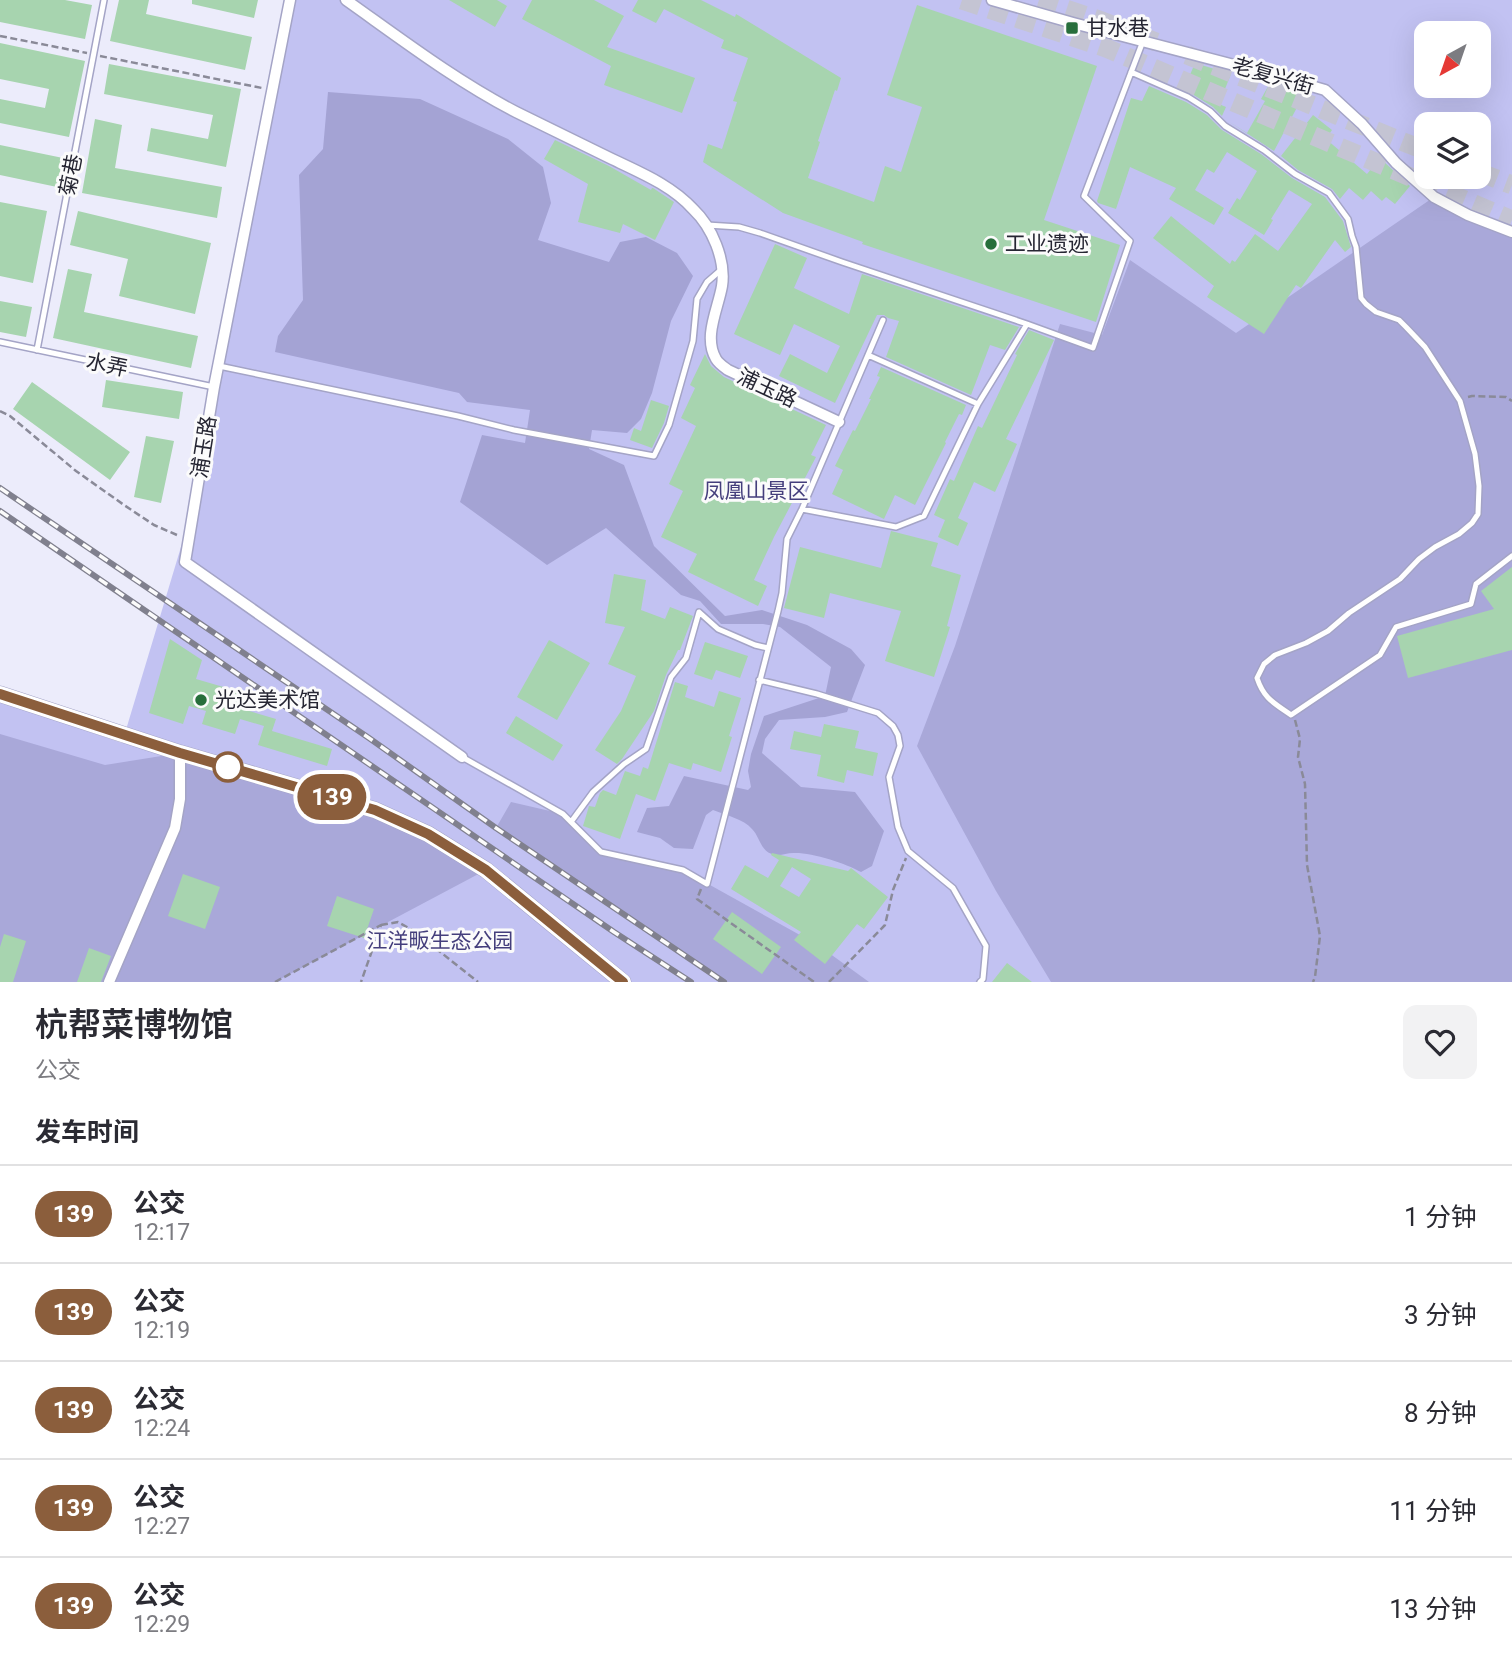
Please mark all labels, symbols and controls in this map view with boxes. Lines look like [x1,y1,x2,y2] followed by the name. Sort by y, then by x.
[1086,16,1149,40] place label: 甘水巷
[1064,20,1080,36] marker: 甘水巷
[1414,21,1491,98] north arrow
[1414,21,1491,189] map controls
[1229,53,1317,99] street label: 老复兴街
[1414,112,1491,189] button: layers
[55,152,87,198] street label: 菊巷
[1005,232,1089,256] place label: 工业遗迹
[983,236,999,252] marker: 工业遗迹
[84,349,130,381] street label: 水弄
[733,364,801,412] street label: 浦玉路
[187,414,221,480] street label: 浦玉路
[704,479,809,503] park label: 凤凰山景区
[215,688,320,712] place label: 光达美术馆
[193,692,209,708] marker: 光达美术馆
[213,752,243,782] unlabelled marker
[292,774,372,820] line badge: 139
[311,783,353,811] text: 139
[367,929,514,953] park label: 江洋畈生态公园
[35,1005,233,1044] text: 杭帮菜博物馆
[1403,1005,1477,1079] button: heart
[35,1057,81,1084] text: 公交
[35,1117,139,1147] text: 发车时间
[133,1188,185,1218] text: 公交
[53,1200,94,1228] text: 139
[1404,1202,1477,1232] text: 1 分钟
[133,1219,190,1246] text: 12:17
[133,1286,185,1316] text: 公交
[53,1298,94,1326] text: 139
[1404,1300,1477,1330] text: 3 分钟
[133,1317,190,1344] text: 12:19
[133,1384,185,1414] text: 公交
[53,1396,94,1424] text: 139
[1404,1398,1477,1428] text: 8 分钟
[133,1415,190,1442] text: 12:24
[133,1482,185,1512] text: 公交
[53,1494,94,1522] text: 139
[1389,1496,1477,1526] text: 11 分钟
[133,1513,190,1540] text: 12:27
[133,1580,185,1610] text: 公交
[53,1592,94,1620] text: 139
[1389,1594,1477,1624] text: 13 分钟
[133,1611,190,1638] text: 12:29

